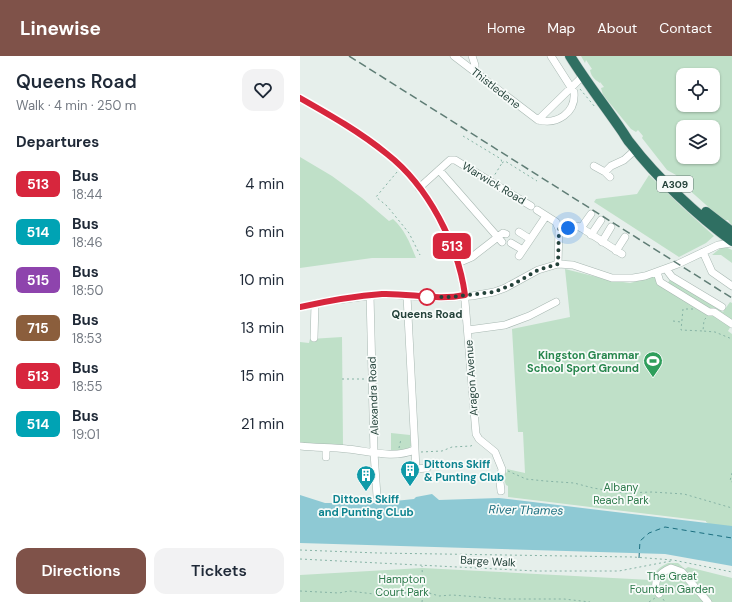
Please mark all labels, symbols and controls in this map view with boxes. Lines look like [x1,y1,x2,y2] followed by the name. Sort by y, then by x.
[20,16,101,41] text: Linewise
[487,19,525,37] text: Home
[547,19,575,37] text: Map
[597,19,637,37] text: About
[659,19,712,37] text: Contact
[468,64,524,112] street label: Thistledene
[676,68,720,164] map controls
[676,68,720,112] button: locate
[16,69,137,94] text: Queens Road
[242,69,284,111] button: heart
[16,97,136,114] text: Walk · 4 min · 250 m
[676,120,720,164] button: layers
[16,132,99,152] text: Departures
[460,159,528,207] street label: Warwick Road
[72,166,99,186] text: Bus
[245,174,284,194] text: 4 min
[27,175,49,193] text: 513
[657,176,693,192] road number: A309
[72,186,102,203] text: 18:44
[72,214,99,234] text: Bus
[558,218,578,238] your location
[245,222,284,242] text: 6 min
[27,223,49,241] text: 514
[429,233,475,259] line badge: 513
[72,234,103,251] text: 18:46
[441,237,463,255] text: 513
[72,262,99,282] text: Bus
[239,270,284,290] text: 10 min
[27,271,49,289] text: 515
[72,282,103,299] text: 18:50
[418,288,436,306] marker: Queens Road
[392,307,462,321] place label: Queens Road
[72,310,99,330] text: Bus
[241,318,284,338] text: 13 min
[27,319,49,337] text: 715
[72,330,102,347] text: 18:53
[461,339,481,417] street label: Aragon Avenue
[527,348,639,375] place label: Kingston Grammar School Sport Ground
[642,350,664,378] sports icon: Kingston Grammar School Sport Ground
[365,356,381,436] street label: Alexandra Road
[72,358,99,378] text: Bus
[241,366,284,386] text: 15 min
[27,367,49,385] text: 513
[72,378,102,395] text: 18:55
[72,406,99,426] text: Bus
[241,414,284,434] text: 21 min
[27,415,49,433] text: 514
[72,426,100,443] text: 19:01
[424,457,504,484] place label: Dittons Skiff & Punting Club
[399,459,421,487] building icon: Dittons Skiff & Punting Club
[355,464,377,492] building icon: Dittons Skiff and Punting CLub
[593,480,649,507] park label: Albany Reach Park
[318,492,414,519] place label: Dittons Skiff and Punting CLub
[488,501,564,519] water label: River Thames
[16,548,146,594] button: Directions
[154,548,284,594] button: Tickets
[460,553,517,569] street label: Barge Walk
[630,569,714,596] park label: The Great Fountain Garden
[375,572,429,599] park label: Hampton Court Park

